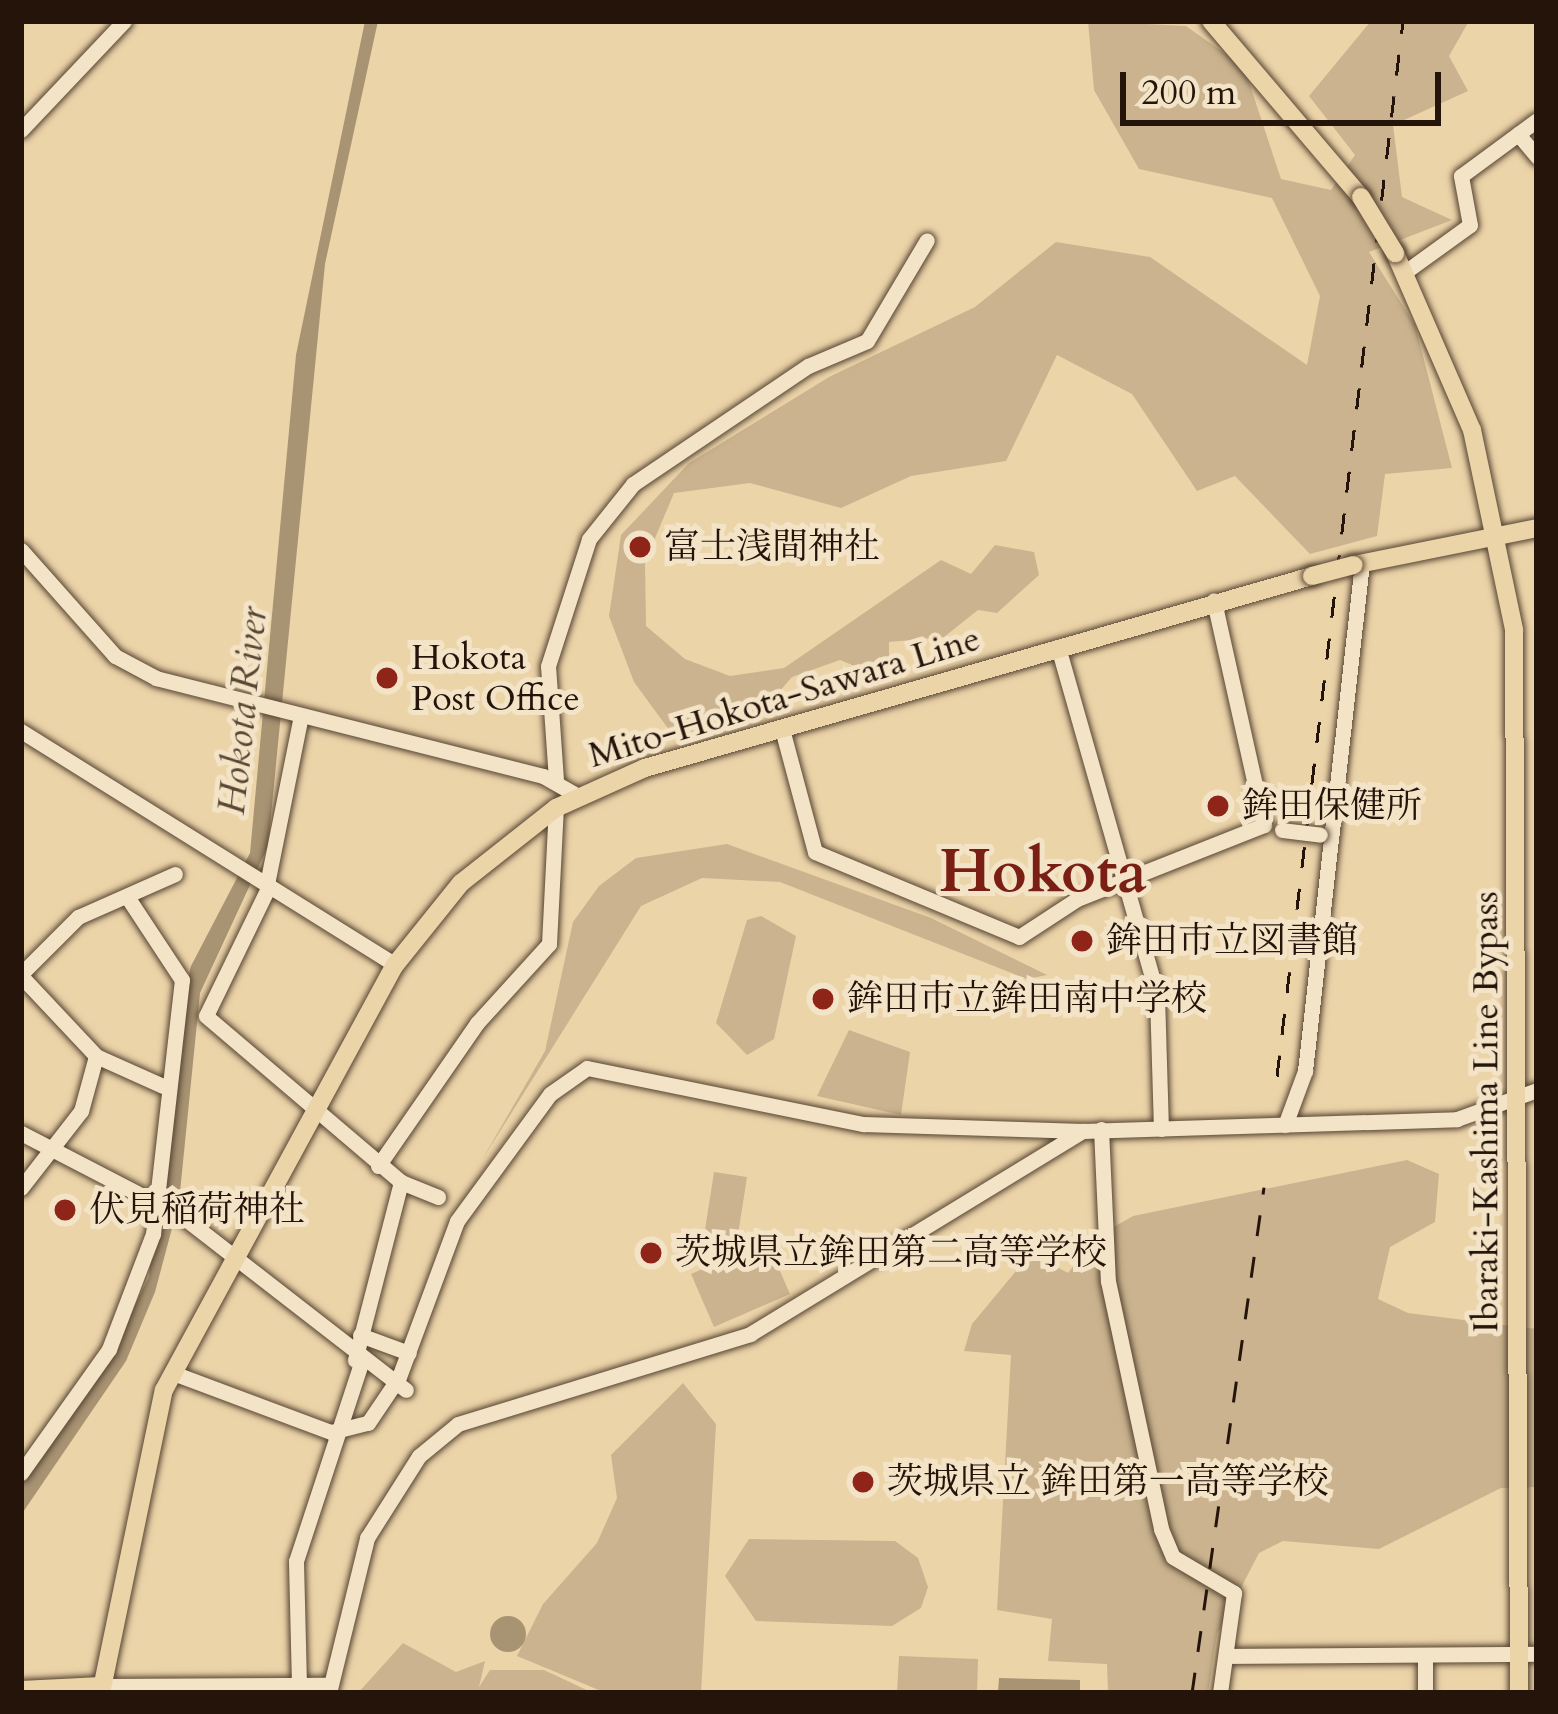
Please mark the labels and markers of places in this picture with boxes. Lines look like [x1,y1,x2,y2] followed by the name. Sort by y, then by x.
[664,525,880,569] place label: 富士浅間神社
[627,534,653,560] marker: 富士浅間神社
[411,635,580,720] place label: Hokota Post Office
[374,665,400,691] marker: Hokota Post Office
[1242,784,1422,828] place label: 鉾田保健所
[1205,793,1231,819] marker: 鉾田保健所
[1106,919,1358,963] place label: 鉾田市立図書館
[1069,928,1095,954] marker: 鉾田市立図書館
[847,977,1207,1021] place label: 鉾田市立鉾田南中学校
[810,986,836,1012] marker: 鉾田市立鉾田南中学校
[89,1188,305,1232] place label: 伏見稲荷神社
[52,1197,78,1223] marker: 伏見稲荷神社
[675,1231,1107,1275] place label: 茨城県立鉾田第二高等学校
[638,1240,664,1266] marker: 茨城県立鉾田第二高等学校
[887,1460,1329,1504] place label: 茨城県立 鉾田第一高等学校
[850,1469,876,1495] marker: 茨城県立 鉾田第一高等学校

